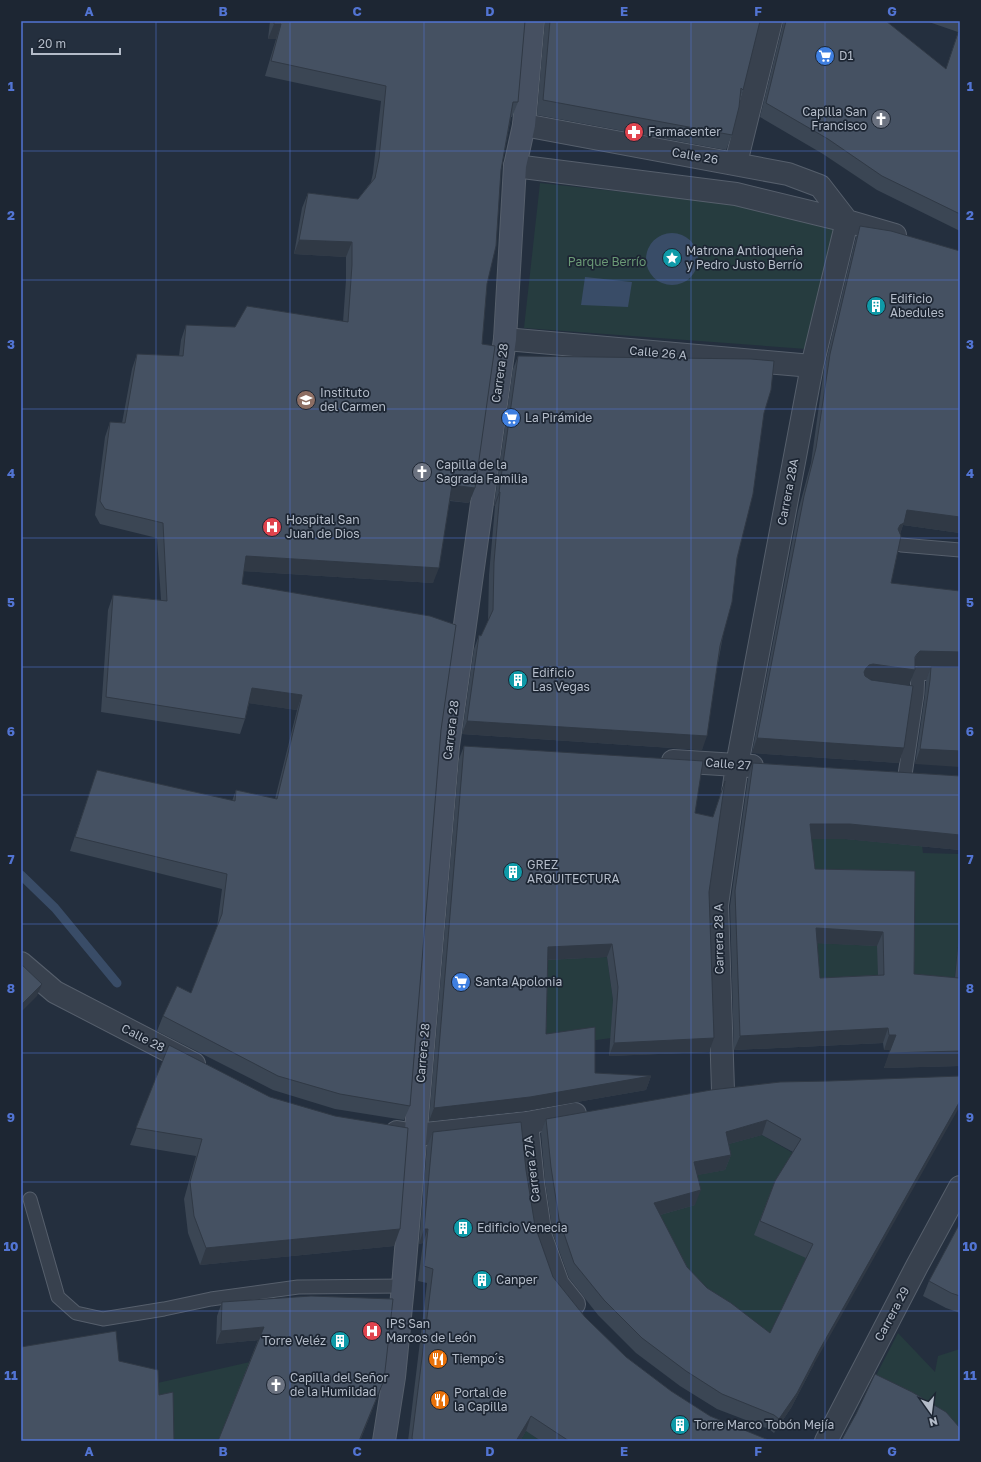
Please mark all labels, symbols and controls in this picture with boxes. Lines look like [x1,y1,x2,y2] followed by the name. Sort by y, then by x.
[84,3,94,19] text: A
[218,3,228,19] text: B
[352,3,362,19] text: C
[485,3,495,19] text: D
[620,3,628,19] text: E
[754,3,762,19] text: F
[887,3,897,19] text: G
[32,30,120,56] scale bar
[38,36,66,51] text: 20 m
[814,45,836,67] supermarket icon: D1
[839,48,853,63] place label: D1
[8,78,15,94] text: 1
[967,78,974,94] text: 1
[802,104,867,133] place label: Capilla San Francisco
[870,108,892,130] church icon: Capilla San Francisco
[623,121,645,143] pharmacy icon: Farmacenter
[648,124,721,139] place label: Farmacenter
[671,144,719,167] street label: Calle 26
[7,207,15,223] text: 2
[966,207,974,223] text: 2
[686,243,803,272] place label: Matrona Antioqueña y Pedro Justo Berrío
[661,247,683,269] place icon: Matrona Antioqueña y Pedro Justo Berrío
[568,254,646,269] park label: Parque Berrío
[890,291,944,320] place label: Edificio Abedules
[865,295,887,317] building icon: Edificio Abedules
[7,336,15,352] text: 3
[966,336,974,352] text: 3
[488,342,511,404] street label: Carrera 28
[629,343,687,362] street label: Calle 26 A
[320,385,386,414] place label: Instituto del Carmen
[295,389,317,411] school or university icon: Instituto del Carmen
[500,407,522,429] supermarket icon: La Pirámide
[525,410,592,425] place label: La Pirámide
[436,457,528,486] place label: Capilla de la Sagrada Familia
[774,457,801,527] street label: Carrera 28A
[411,461,433,483] church icon: Capilla de la Sagrada Familia
[7,465,15,481] text: 4
[966,465,974,481] text: 4
[286,512,360,541] place label: Hospital San Juan de Dios
[261,516,283,538] hospital icon: Hospital San Juan de Dios
[7,594,15,610] text: 5
[966,594,974,610] text: 5
[532,665,590,694] place label: Edificio Las Vegas
[507,669,529,691] building icon: Edificio Las Vegas
[439,699,462,761] street label: Carrera 28
[7,723,15,739] text: 6
[966,723,974,739] text: 6
[705,754,751,773] street label: Calle 27
[7,851,15,867] text: 7
[966,851,974,867] text: 7
[527,857,620,886] place label: GREZ ARQUITECTURA
[502,861,524,883] building icon: GREZ ARQUITECTURA
[710,903,727,975] street label: Carrera 28 A
[450,971,472,993] supermarket icon: Santa Apolonia
[475,974,562,989] place label: Santa Apolonia
[7,980,15,996] text: 8
[966,980,974,996] text: 8
[119,1020,167,1055] street label: Calle 28
[412,1023,433,1083] street label: Carrera 28
[7,1109,15,1125] text: 9
[966,1109,974,1125] text: 9
[520,1135,543,1203] street label: Carrera 27A
[452,1217,474,1239] building icon: Edificio Venecia
[477,1220,568,1235] place label: Edificio Venecia
[3,1238,19,1254] text: 10
[962,1238,978,1254] text: 10
[471,1269,493,1291] building icon: Canper
[496,1272,538,1287] place label: Canper
[871,1284,912,1344] street label: Carrera 29
[386,1316,476,1345] place label: IPS San Marcos de León
[361,1320,383,1342] hospital icon: IPS San Marcos de León
[329,1330,351,1352] building icon: Torre Veléz
[262,1333,326,1348] place label: Torre Veléz
[427,1348,449,1370] restaurant icon: Tiempo´s
[452,1351,504,1366] place label: Tiempo´s
[4,1367,18,1383] text: 11
[963,1367,977,1383] text: 11
[290,1370,388,1399] place label: Capilla del Señor de la Humildad
[265,1374,287,1396] church icon: Capilla del Señor de la Humildad
[454,1385,508,1414] place label: Portal de la Capilla
[429,1389,451,1411] restaurant icon: Portal de la Capilla
[911,1392,951,1432] north arrow
[669,1414,691,1436] building icon: Torre Marco Tobón Mejía
[928,1415,939,1430] text: N
[694,1417,834,1432] place label: Torre Marco Tobón Mejía
[84,1443,94,1459] text: A
[218,1443,228,1459] text: B
[352,1443,362,1459] text: C
[485,1443,495,1459] text: D
[620,1443,628,1459] text: E
[754,1443,762,1459] text: F
[887,1443,897,1459] text: G

